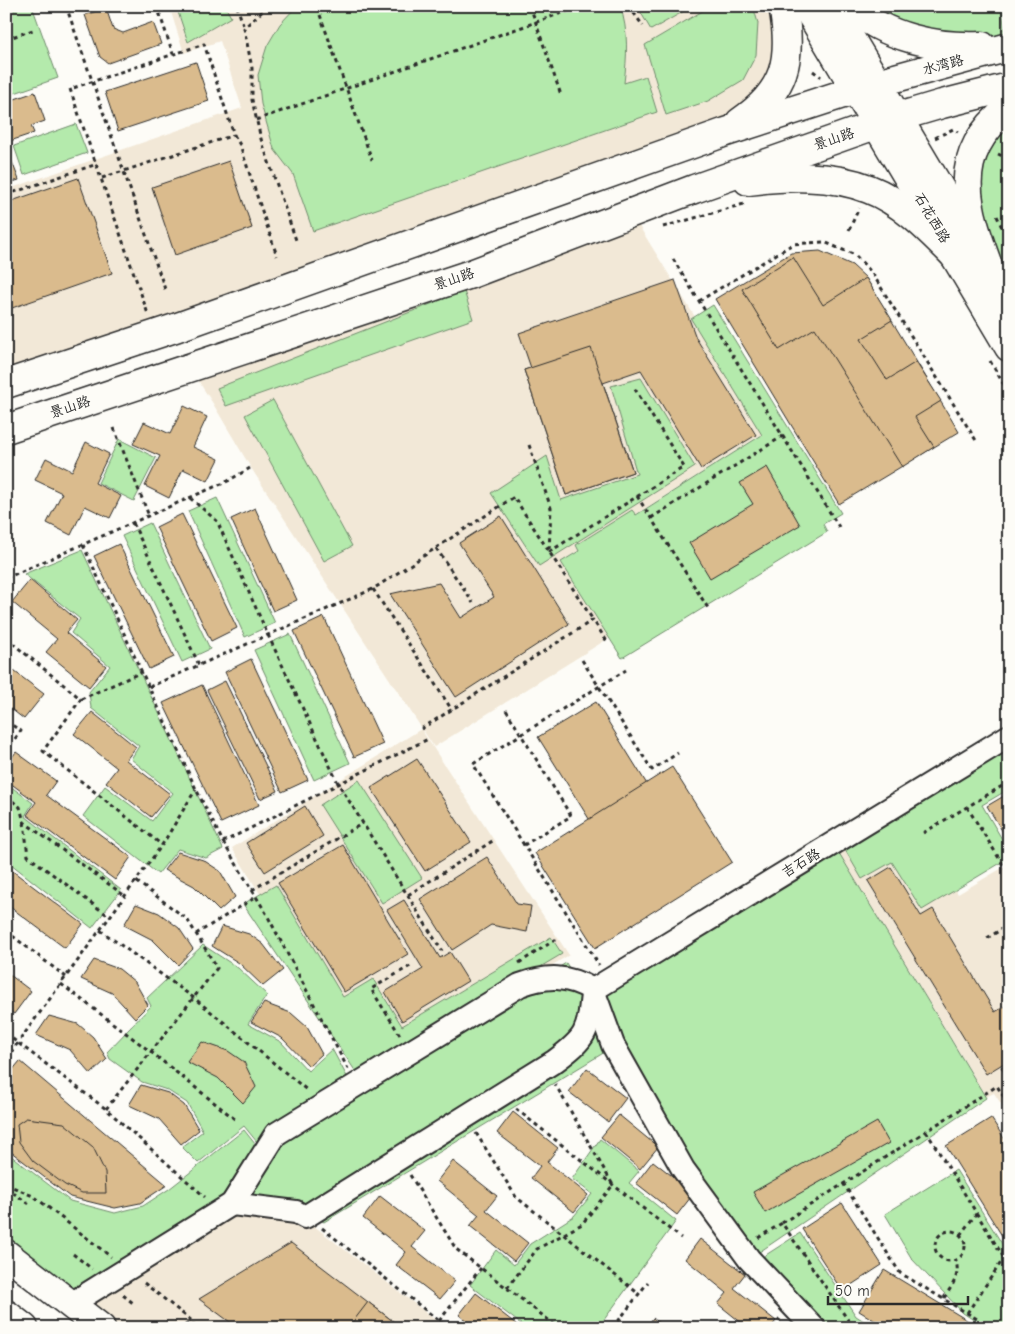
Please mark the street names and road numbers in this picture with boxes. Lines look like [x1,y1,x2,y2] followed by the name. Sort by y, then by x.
[921,51,965,79] street label: 水湾路
[811,124,857,154] street label: 景山路
[910,190,954,246] street label: 石花西路
[431,264,477,294] street label: 景山路
[47,392,93,422] street label: 景山路
[779,845,823,881] street label: 吉石路

